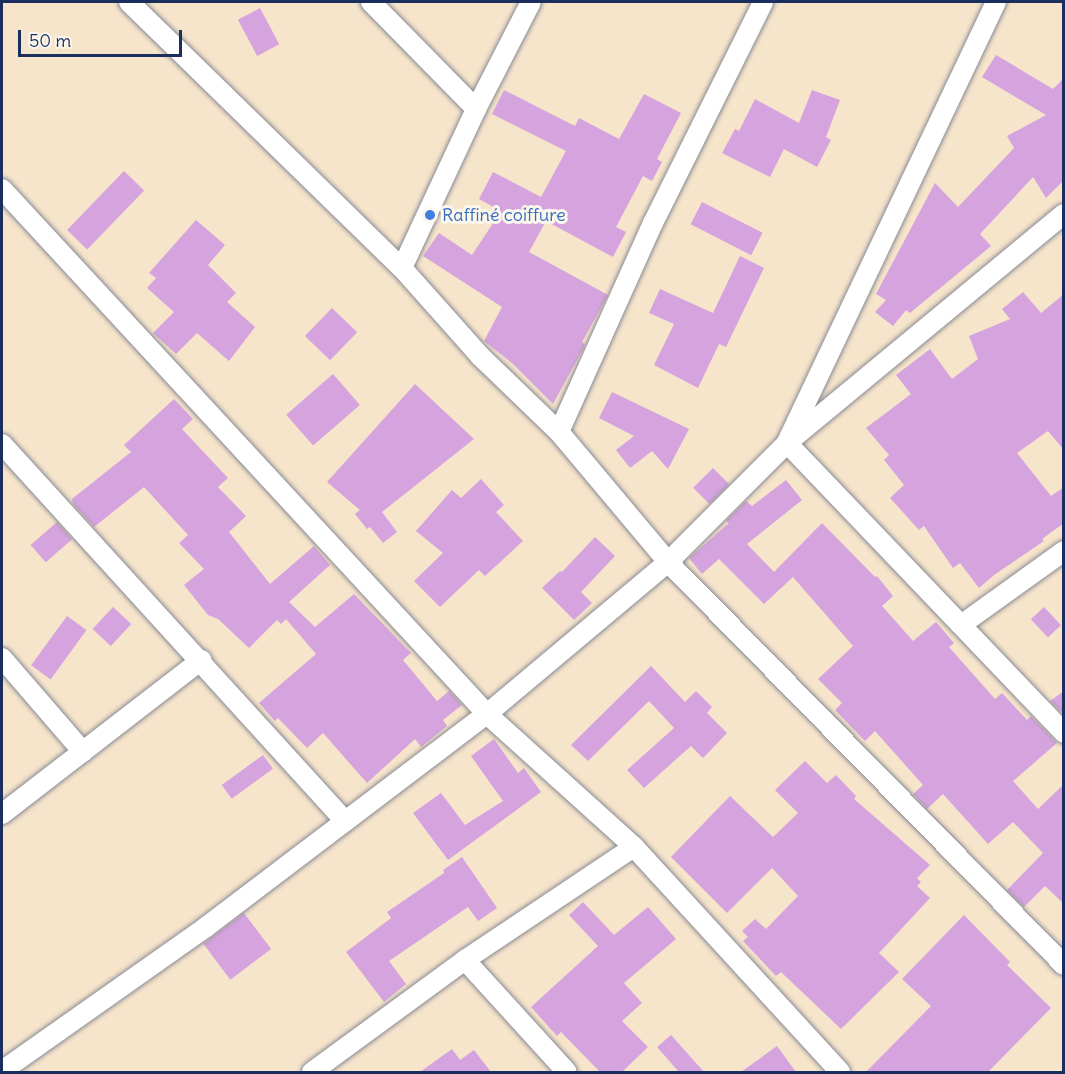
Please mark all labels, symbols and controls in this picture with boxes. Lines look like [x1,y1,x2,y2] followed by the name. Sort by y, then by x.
[21,18,184,56] scale bar
[29,29,71,52] text: 50 m
[442,204,566,226] place label: Raffiné coiffure
[423,208,437,222] marker: Raffiné coiffure

